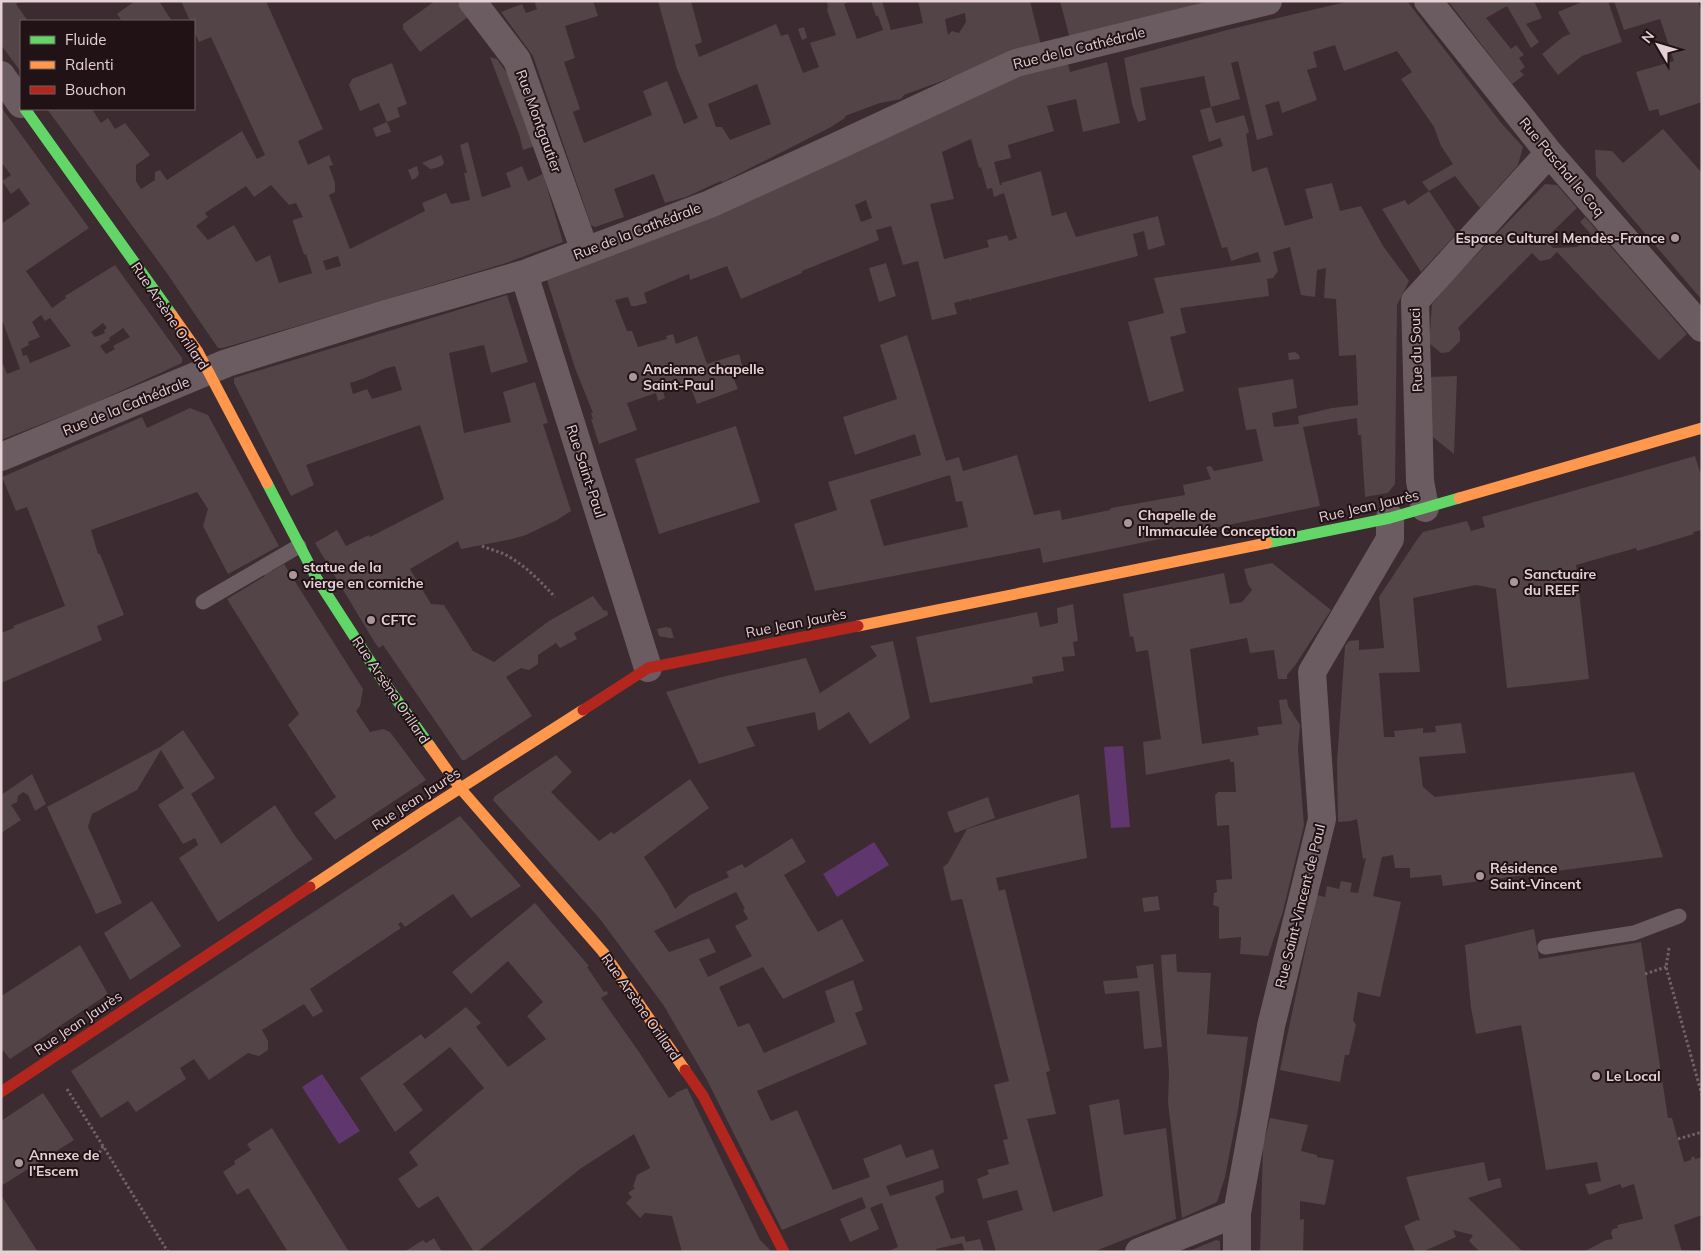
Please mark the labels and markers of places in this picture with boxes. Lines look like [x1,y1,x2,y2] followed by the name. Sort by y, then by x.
[1456,229,1665,247] place label: Espace Culturel Mendès-France
[1669,232,1681,244] marker: Espace Culturel Mendès-France
[643,360,765,394] place label: Ancienne chapelle Saint-Paul
[627,371,639,383] marker: Ancienne chapelle Saint-Paul
[1138,506,1296,540] place label: Chapelle de l'Immaculée Conception
[1122,517,1134,529] marker: Chapelle de l'Immaculée Conception
[302,558,424,592] place label: statue de la vierge en corniche
[1524,565,1597,599] place label: Sanctuaire du REEF
[287,569,299,581] marker: statue de la vierge en corniche
[1508,576,1520,588] marker: Sanctuaire du REEF
[381,611,416,629] place label: CFTC
[365,614,377,626] marker: CFTC
[1490,859,1582,893] place label: Résidence Saint-Vincent
[1474,870,1486,882] marker: Résidence Saint-Vincent
[1606,1067,1661,1085] place label: Le Local
[1590,1070,1602,1082] marker: Le Local
[29,1146,100,1180] place label: Annexe de l'Escem
[13,1157,25,1169] marker: Annexe de l'Escem

